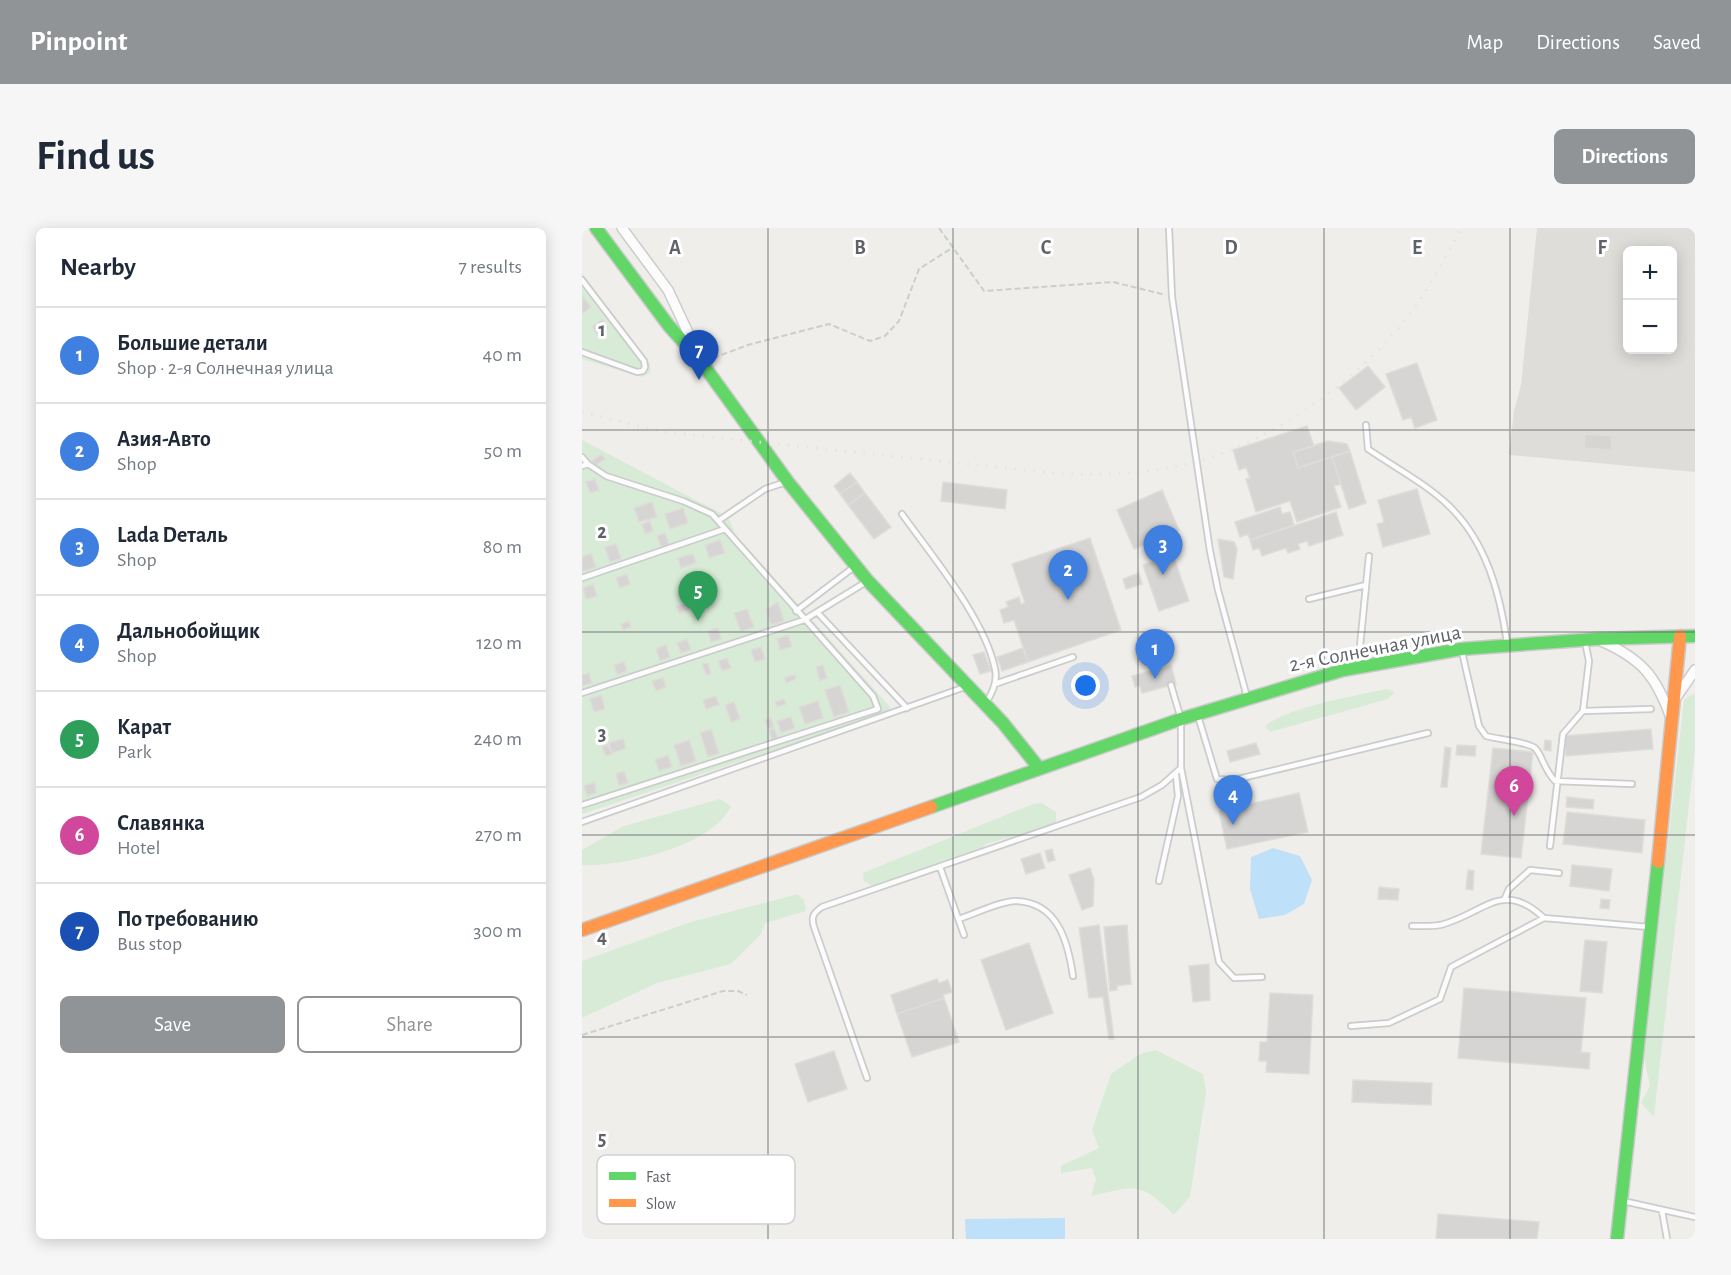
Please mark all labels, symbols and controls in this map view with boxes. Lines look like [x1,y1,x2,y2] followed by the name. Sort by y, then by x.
[30,28,128,56] text: Pinpoint
[1467,32,1503,53] text: Map
[1536,32,1620,53] text: Directions
[1653,32,1701,53] text: Saved
[1554,129,1695,184] button: Directions
[36,135,155,177] text: Find us
[669,238,681,258] text: A
[854,238,866,258] text: B
[1041,238,1052,258] text: C
[1224,238,1238,258] text: D
[1412,238,1422,258] text: E
[1597,238,1607,258] text: F
[1623,246,1677,354] map controls
[1623,246,1677,300] button: +
[60,254,136,280] text: Nearby
[458,257,522,277] text: 7 results
[1623,300,1677,354] button: −
[598,320,606,340] text: 1
[680,330,718,380] pin: 7
[117,332,268,354] text: Большие детали
[76,345,83,365] text: 1
[483,345,522,365] text: 40 m
[117,358,334,378] text: Shop · 2-я Солнечная улица
[117,428,211,450] text: Азия-Авто
[75,441,84,461] text: 2
[484,441,522,461] text: 50 m
[117,454,157,474] text: Shop
[597,522,607,542] text: 2
[117,524,228,546] text: Lada Dеталь
[1144,526,1182,575] pin: 3
[75,537,84,557] text: 3
[483,537,522,557] text: 80 m
[117,550,157,570] text: Shop
[1048,550,1088,600] pin: 2
[678,572,718,621] pin: 5
[117,620,260,642] text: Дальнобойщик
[1288,621,1463,675] street label: 2-я Солнечная улица
[1136,630,1174,679] pin: 1
[74,633,85,653] text: 4
[476,633,522,653] text: 120 m
[117,646,157,666] text: Shop
[1071,671,1100,700] your location
[117,716,171,738] text: Карат
[598,724,606,744] text: 3
[75,729,84,749] text: 5
[473,729,522,749] text: 240 m
[117,742,152,762] text: Park
[1494,766,1534,816] pin: 6
[1214,776,1252,825] pin: 4
[117,812,205,834] text: Славянка
[75,825,84,845] text: 6
[475,825,522,845] text: 270 m
[117,838,160,858] text: Hotel
[117,908,258,930] text: По требованию
[75,921,84,941] text: 7
[473,921,522,941] text: 300 m
[597,927,607,947] text: 4
[117,934,182,954] text: Bus stop
[60,996,285,1053] button: Save
[297,996,522,1053] button: Share
[598,1129,606,1149] text: 5
[597,1155,795,1224] legend
[646,1169,671,1185] text: Fast
[646,1196,676,1212] text: Slow

